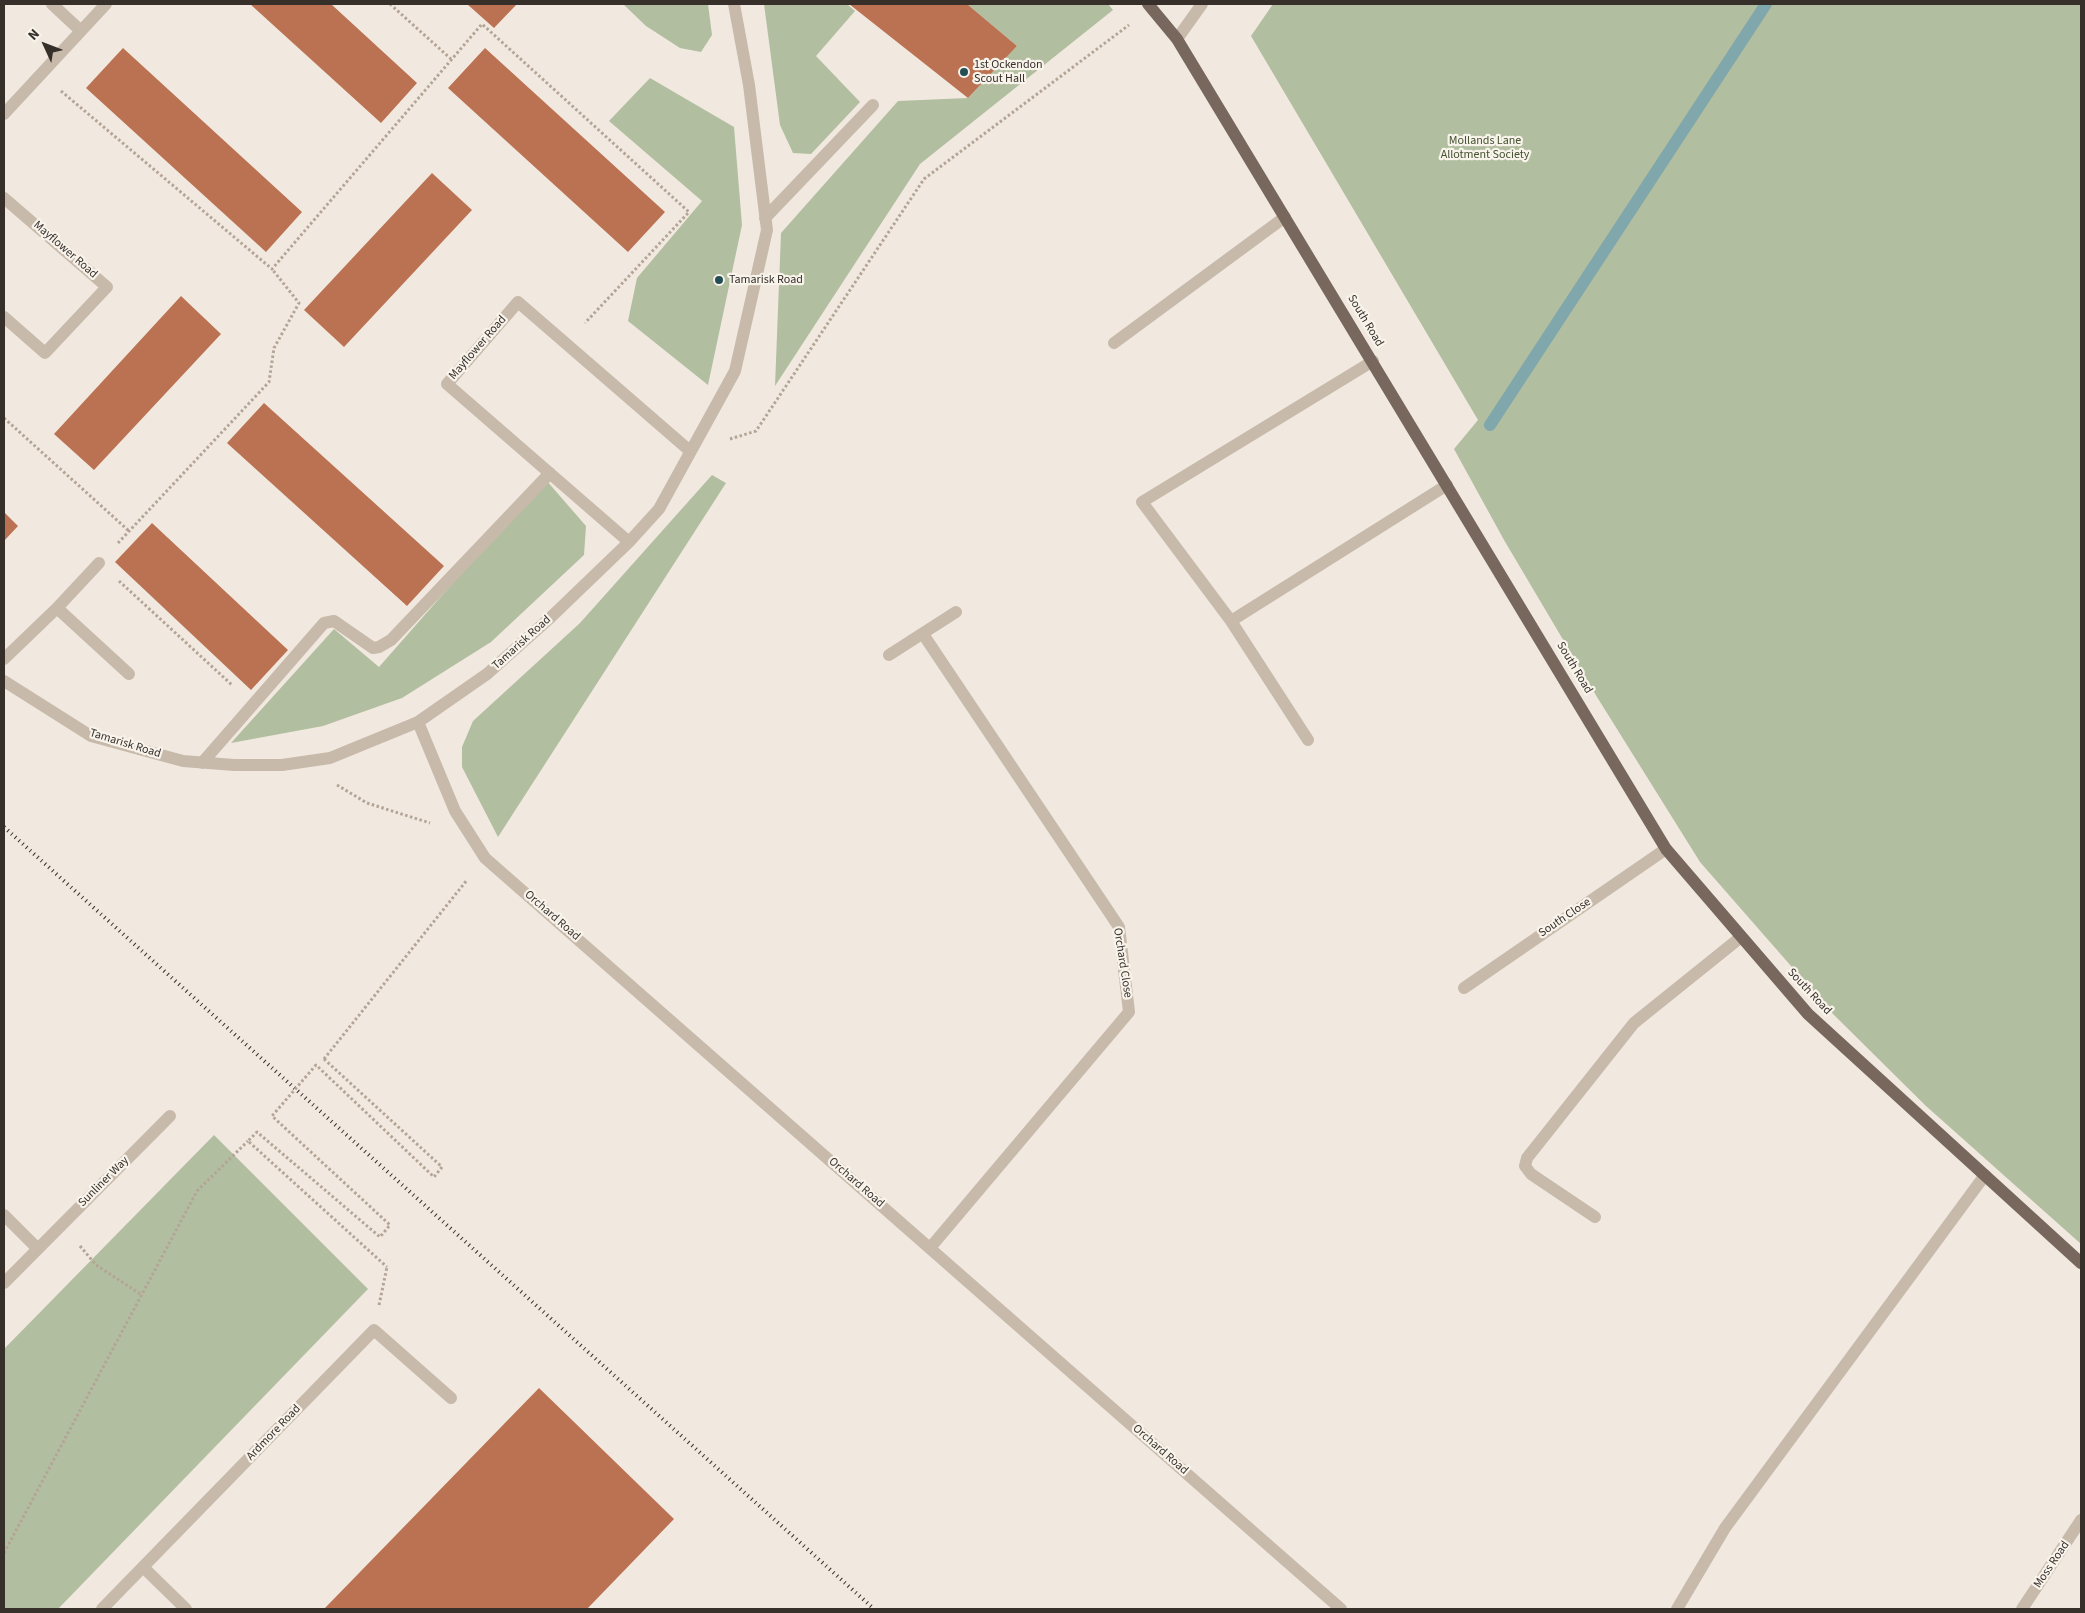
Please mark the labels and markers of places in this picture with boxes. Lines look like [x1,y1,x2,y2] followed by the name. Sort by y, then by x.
[974,58,1043,86] place label: 1st Ockendon Scout Hall
[958,66,970,78] marker: 1st Ockendon Scout Hall
[729,273,803,287] place label: Tamarisk Road
[713,274,725,286] marker: Tamarisk Road

